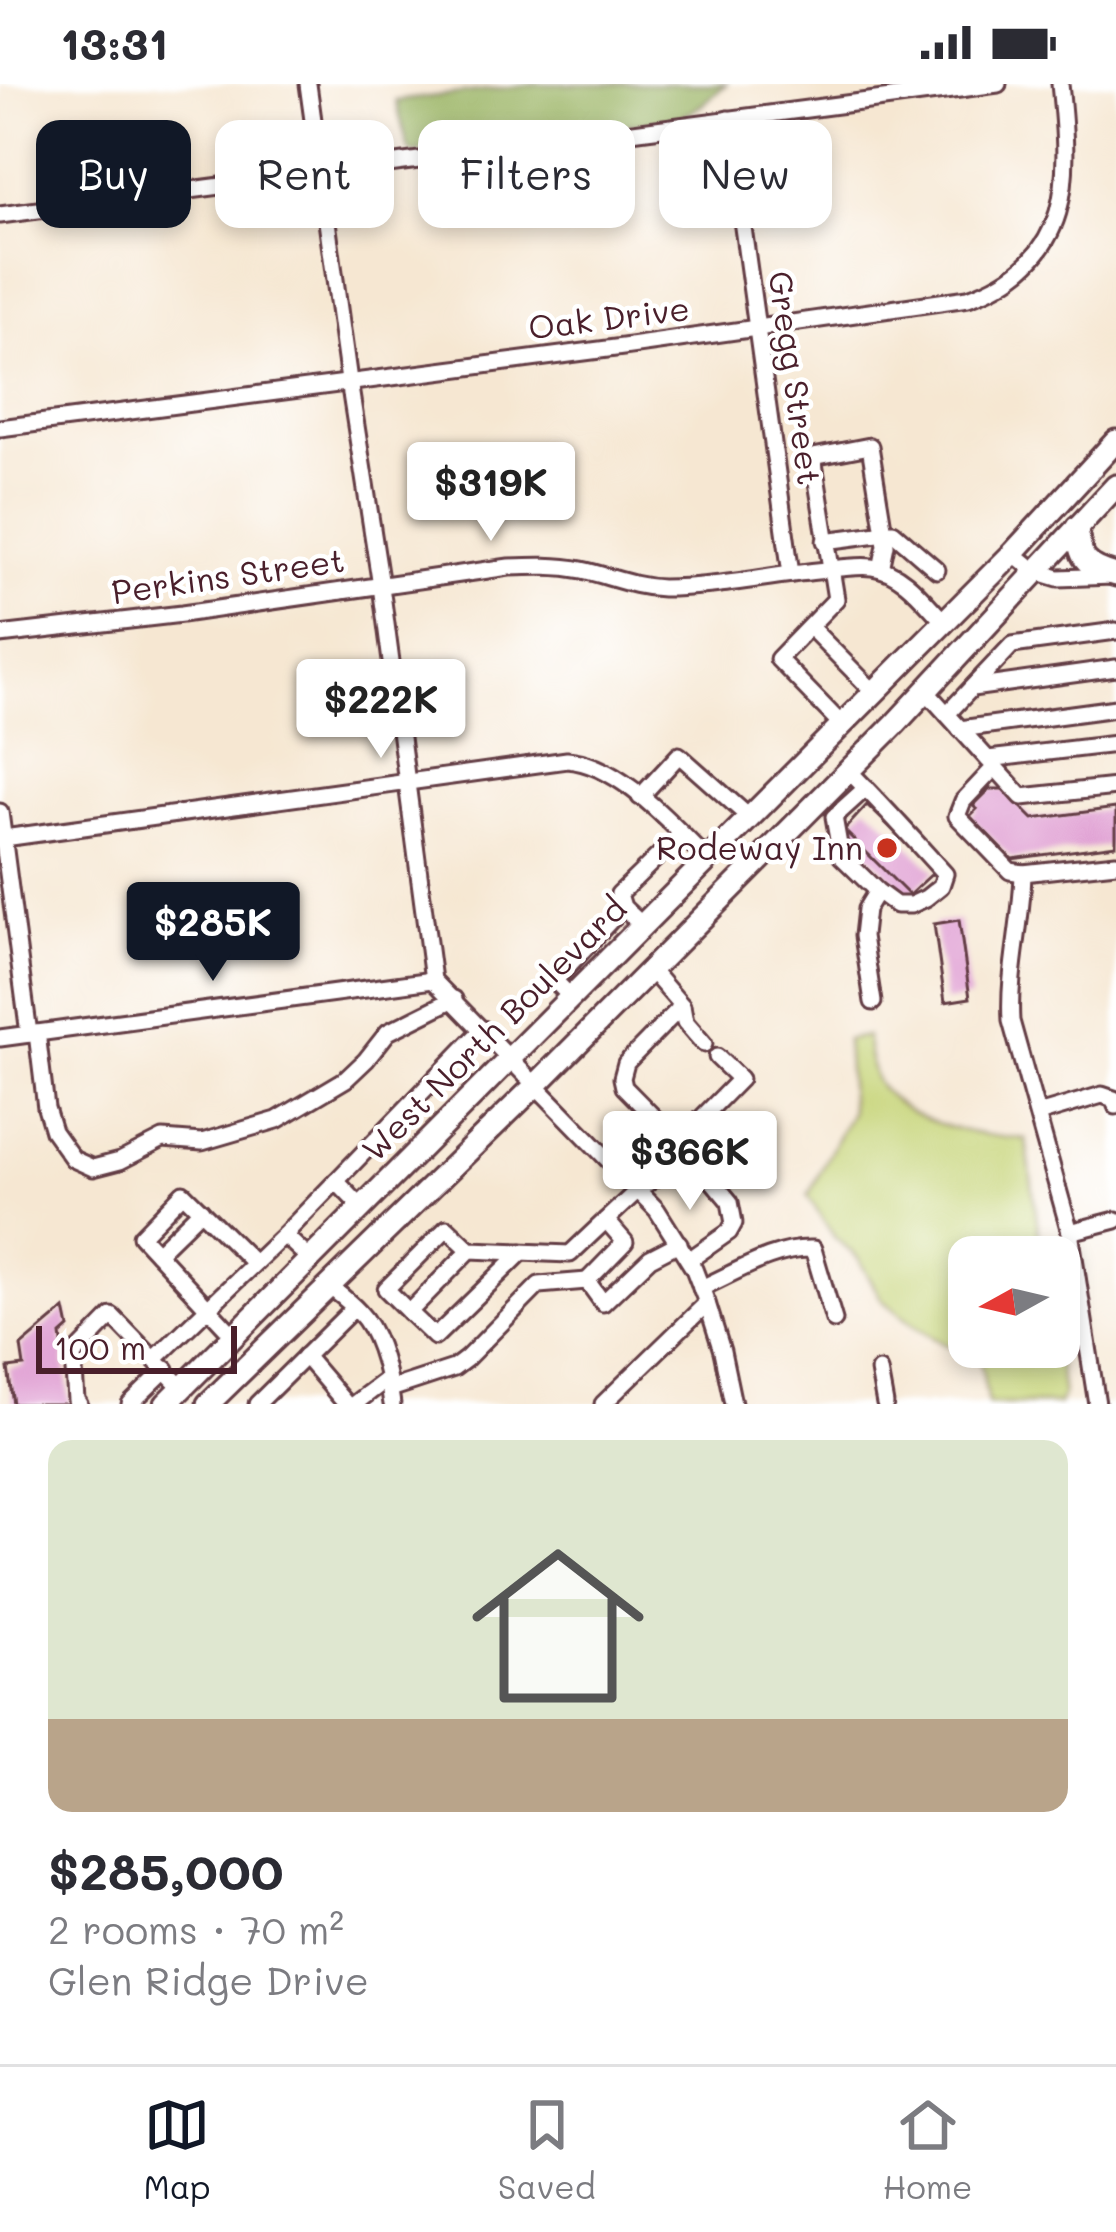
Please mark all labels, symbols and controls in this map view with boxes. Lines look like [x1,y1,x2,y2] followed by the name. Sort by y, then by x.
[60,13,168,71] text: 13:31
[36,120,191,228] chip: Buy
[215,120,394,228] chip: Rent
[418,120,635,228] chip: Filters
[659,120,832,228] chip: New
[760,268,833,487] street label: Gregg Street
[526,285,692,348] street label: Oak Drive
[407,442,575,544] pin: $319K
[434,455,548,506] text: $319K
[109,537,347,612] street label: Perkins Street
[297,659,465,761] pin: $222K
[323,672,439,723] text: $222K
[656,825,863,869] place label: Rodeway Inn
[874,835,900,861] marker: Rodeway Inn
[129,882,297,984] pin: $285K
[352,887,634,1169] street label: West North Boulevard
[154,895,272,946] text: $285K
[606,1111,774,1213] pin: $366K
[630,1124,750,1175] text: $366K
[948,1236,1080,1368] north arrow
[948,1236,1080,1368] map controls
[36,1320,237,1373] scale bar
[54,1325,146,1368] text: 100 m
[450,1518,666,1734] icon: home
[48,1836,283,1903] text: $285,000
[48,1903,344,1954] text: 2 rooms · 70 m²
[48,1954,369,2005] text: Glen Ridge Drive
[143,2092,211,2207] tab: Map
[498,2092,596,2207] tab: Saved
[883,2092,972,2207] tab: Home

